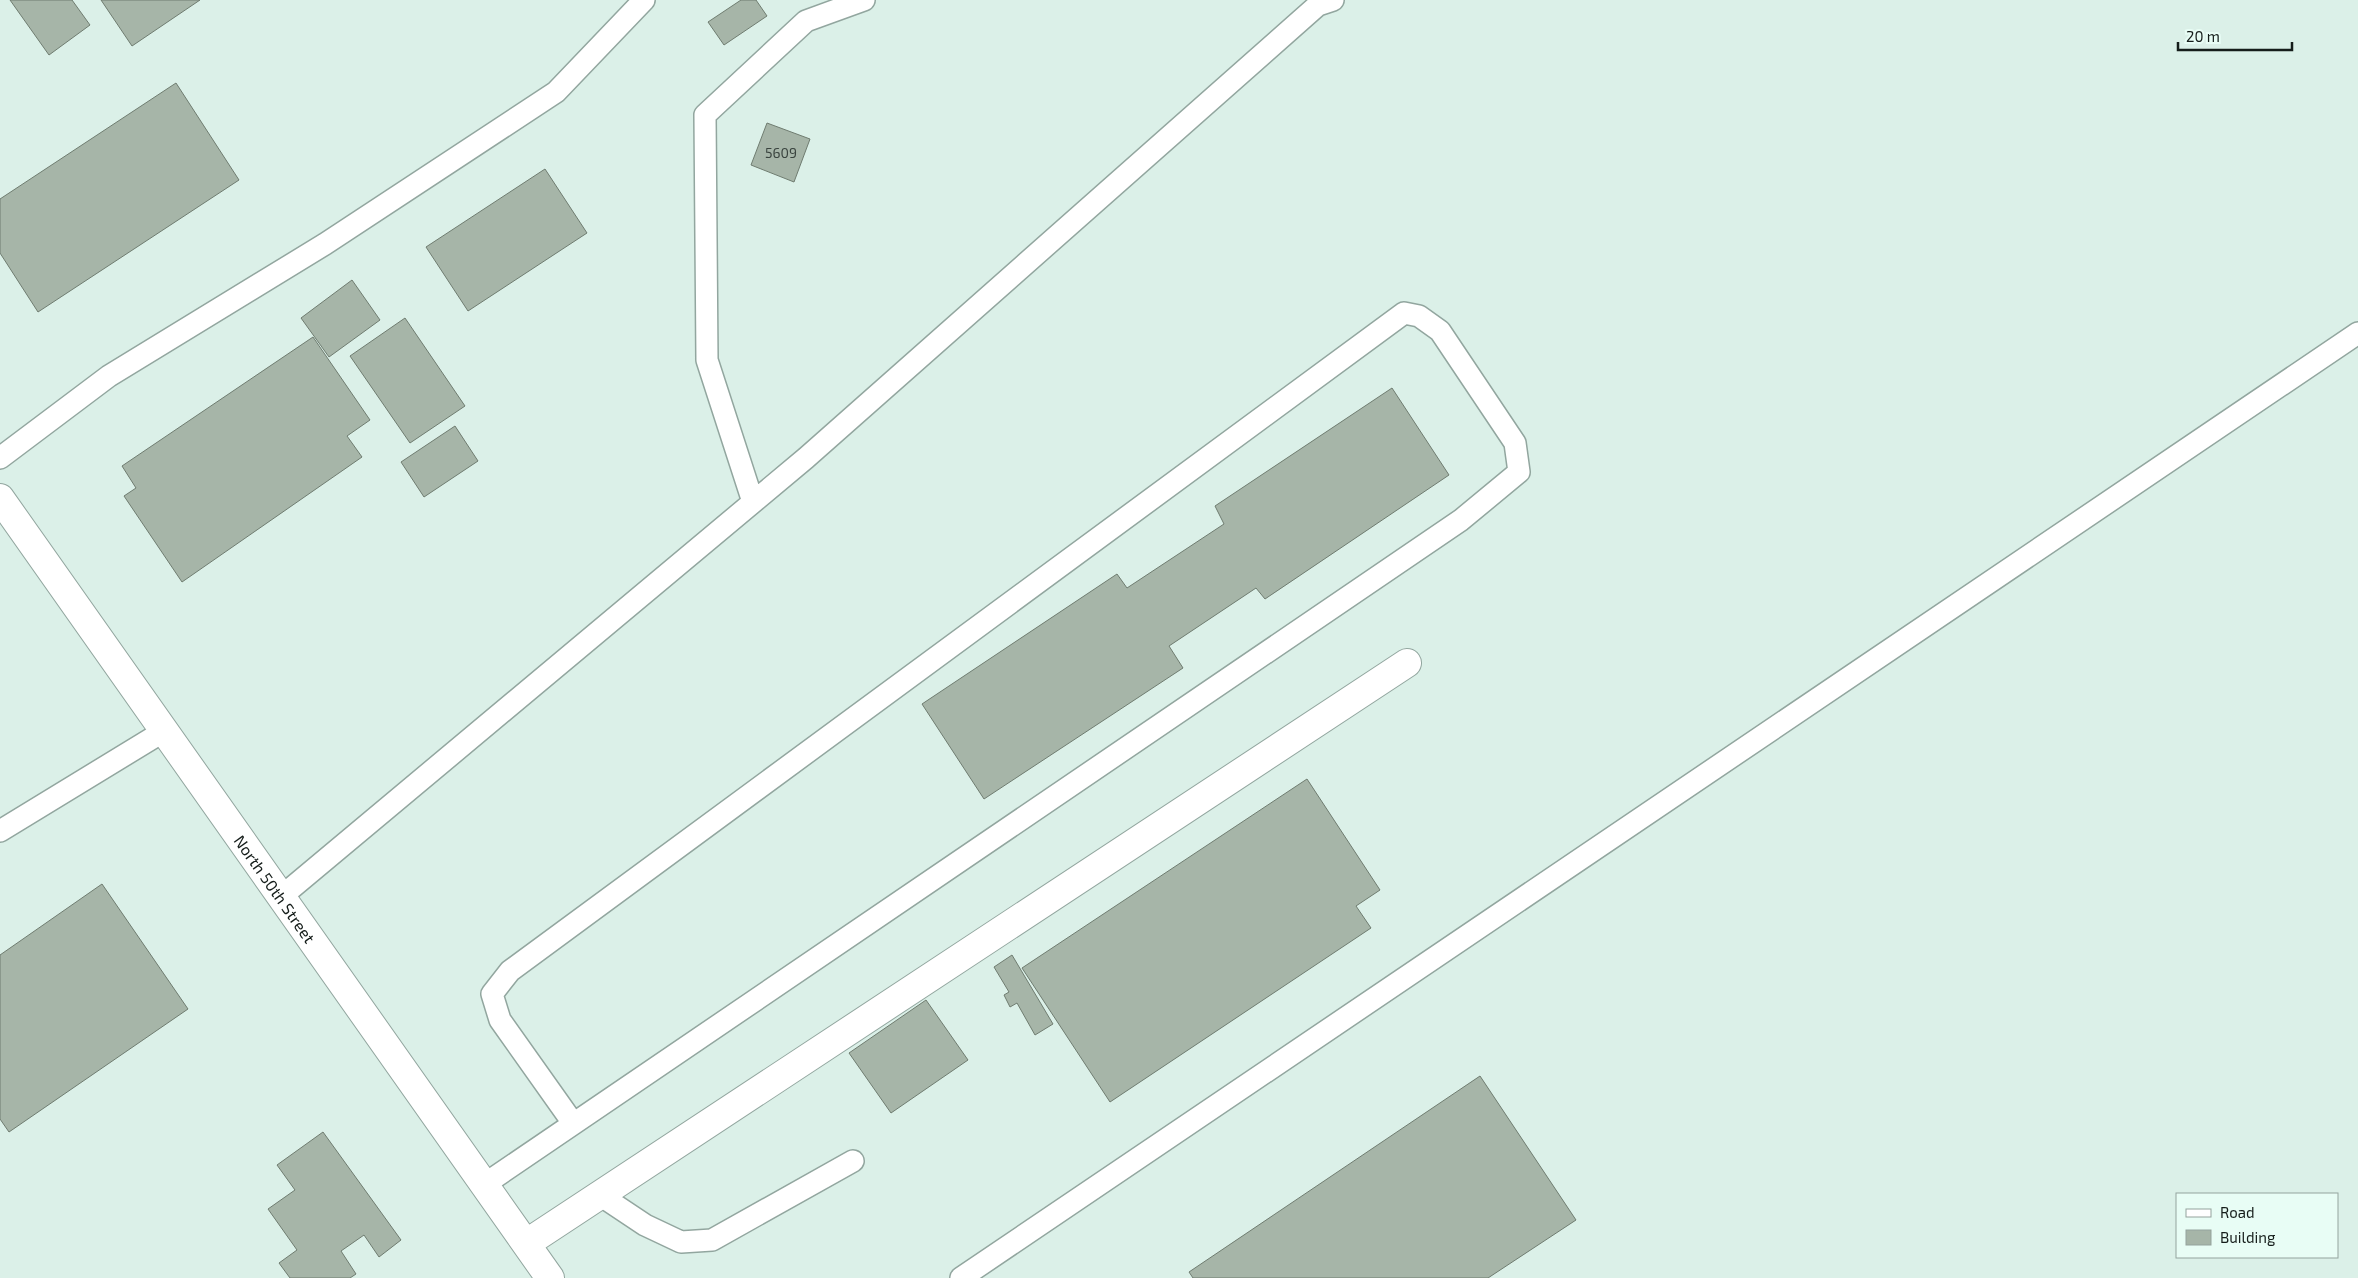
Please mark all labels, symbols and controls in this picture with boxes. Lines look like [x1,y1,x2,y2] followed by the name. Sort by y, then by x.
[2178,20,2292,52] scale bar
[2186,27,2220,45] text: 20 m
[765,144,797,161] house number: 5609
[231,831,320,946] street label: North 50th Street
[2176,1193,2338,1258] legend
[2220,1203,2255,1221] text: Road
[2220,1228,2276,1246] text: Building

